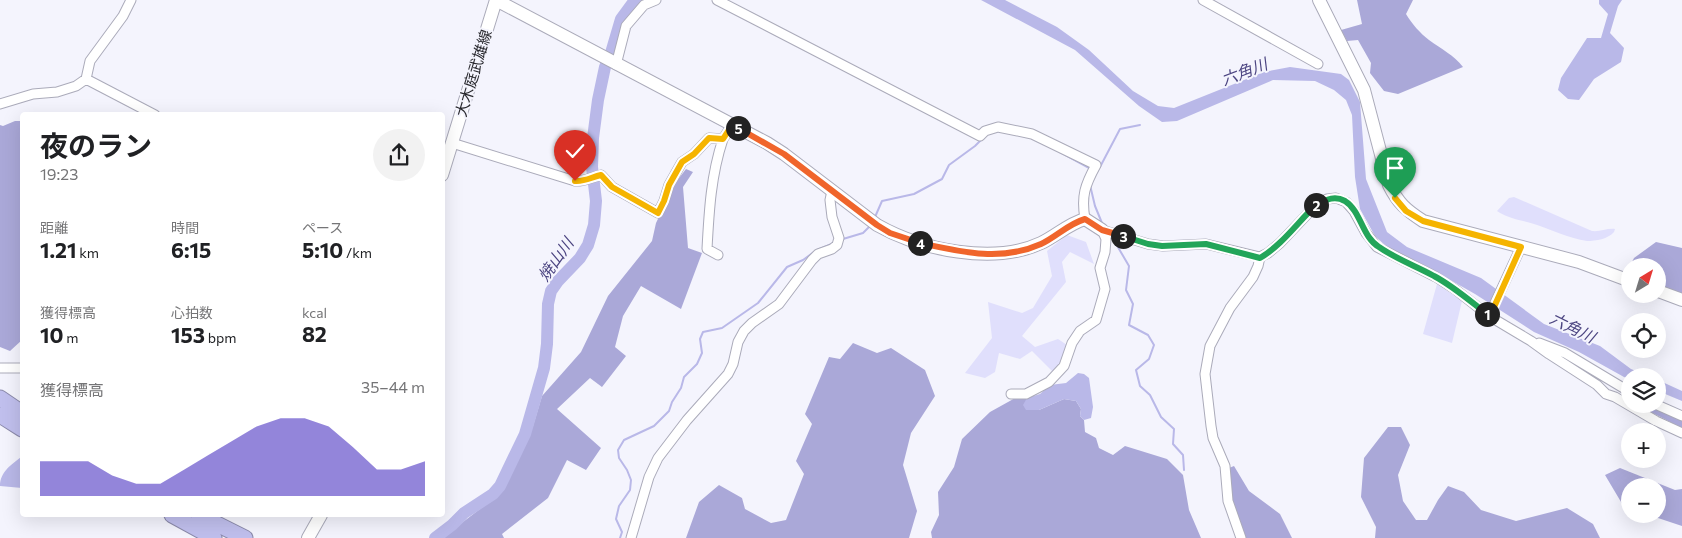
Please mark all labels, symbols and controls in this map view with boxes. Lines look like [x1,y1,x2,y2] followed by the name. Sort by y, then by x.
[451,27,495,119] street label: 大木庭武雄線
[1218,53,1272,88] water label: 六角川
[726,116,750,140] pin: 5
[734,120,743,137] text: 5
[40,128,152,162] text: 夜のラン
[373,129,425,181] button: share
[554,130,596,181] pin
[561,137,589,165] icon: check
[1374,147,1416,198] pin
[1381,154,1409,182] icon: arrive
[40,164,78,183] text: 19:23
[1304,192,1328,218] pin: 2
[1313,197,1320,214] text: 2
[40,219,68,236] text: 距離
[171,219,199,236] text: 時間
[302,219,343,236] text: ペース
[1110,224,1136,248] pin: 3
[1119,228,1128,245] text: 3
[908,230,932,256] pin: 4
[533,232,578,284] water label: 焼山川
[916,235,925,252] text: 4
[40,237,77,262] text: 1.21
[171,237,211,262] text: 6:15
[302,237,343,262] text: 5:10
[77,244,99,261] text: km
[343,244,372,261] text: /km
[1621,258,1666,302] north arrow
[1621,258,1666,523] map controls
[1474,302,1500,326] pin: 1
[40,304,96,321] text: 獲得標高
[171,304,213,321] text: 心拍数
[302,304,327,321] text: kcal
[1484,306,1491,323] text: 1
[1547,308,1601,347] water label: 六角川
[1621,313,1666,358] button: locate
[302,321,327,346] text: 82
[40,322,63,347] text: 10
[171,322,205,347] text: 153
[63,329,78,346] text: m
[205,329,236,346] text: bpm
[1621,368,1666,413] button: layers
[361,377,425,396] text: 35–44 m
[40,380,104,399] text: 獲得標高
[1621,423,1666,468] button: +
[1621,478,1666,523] button: −

